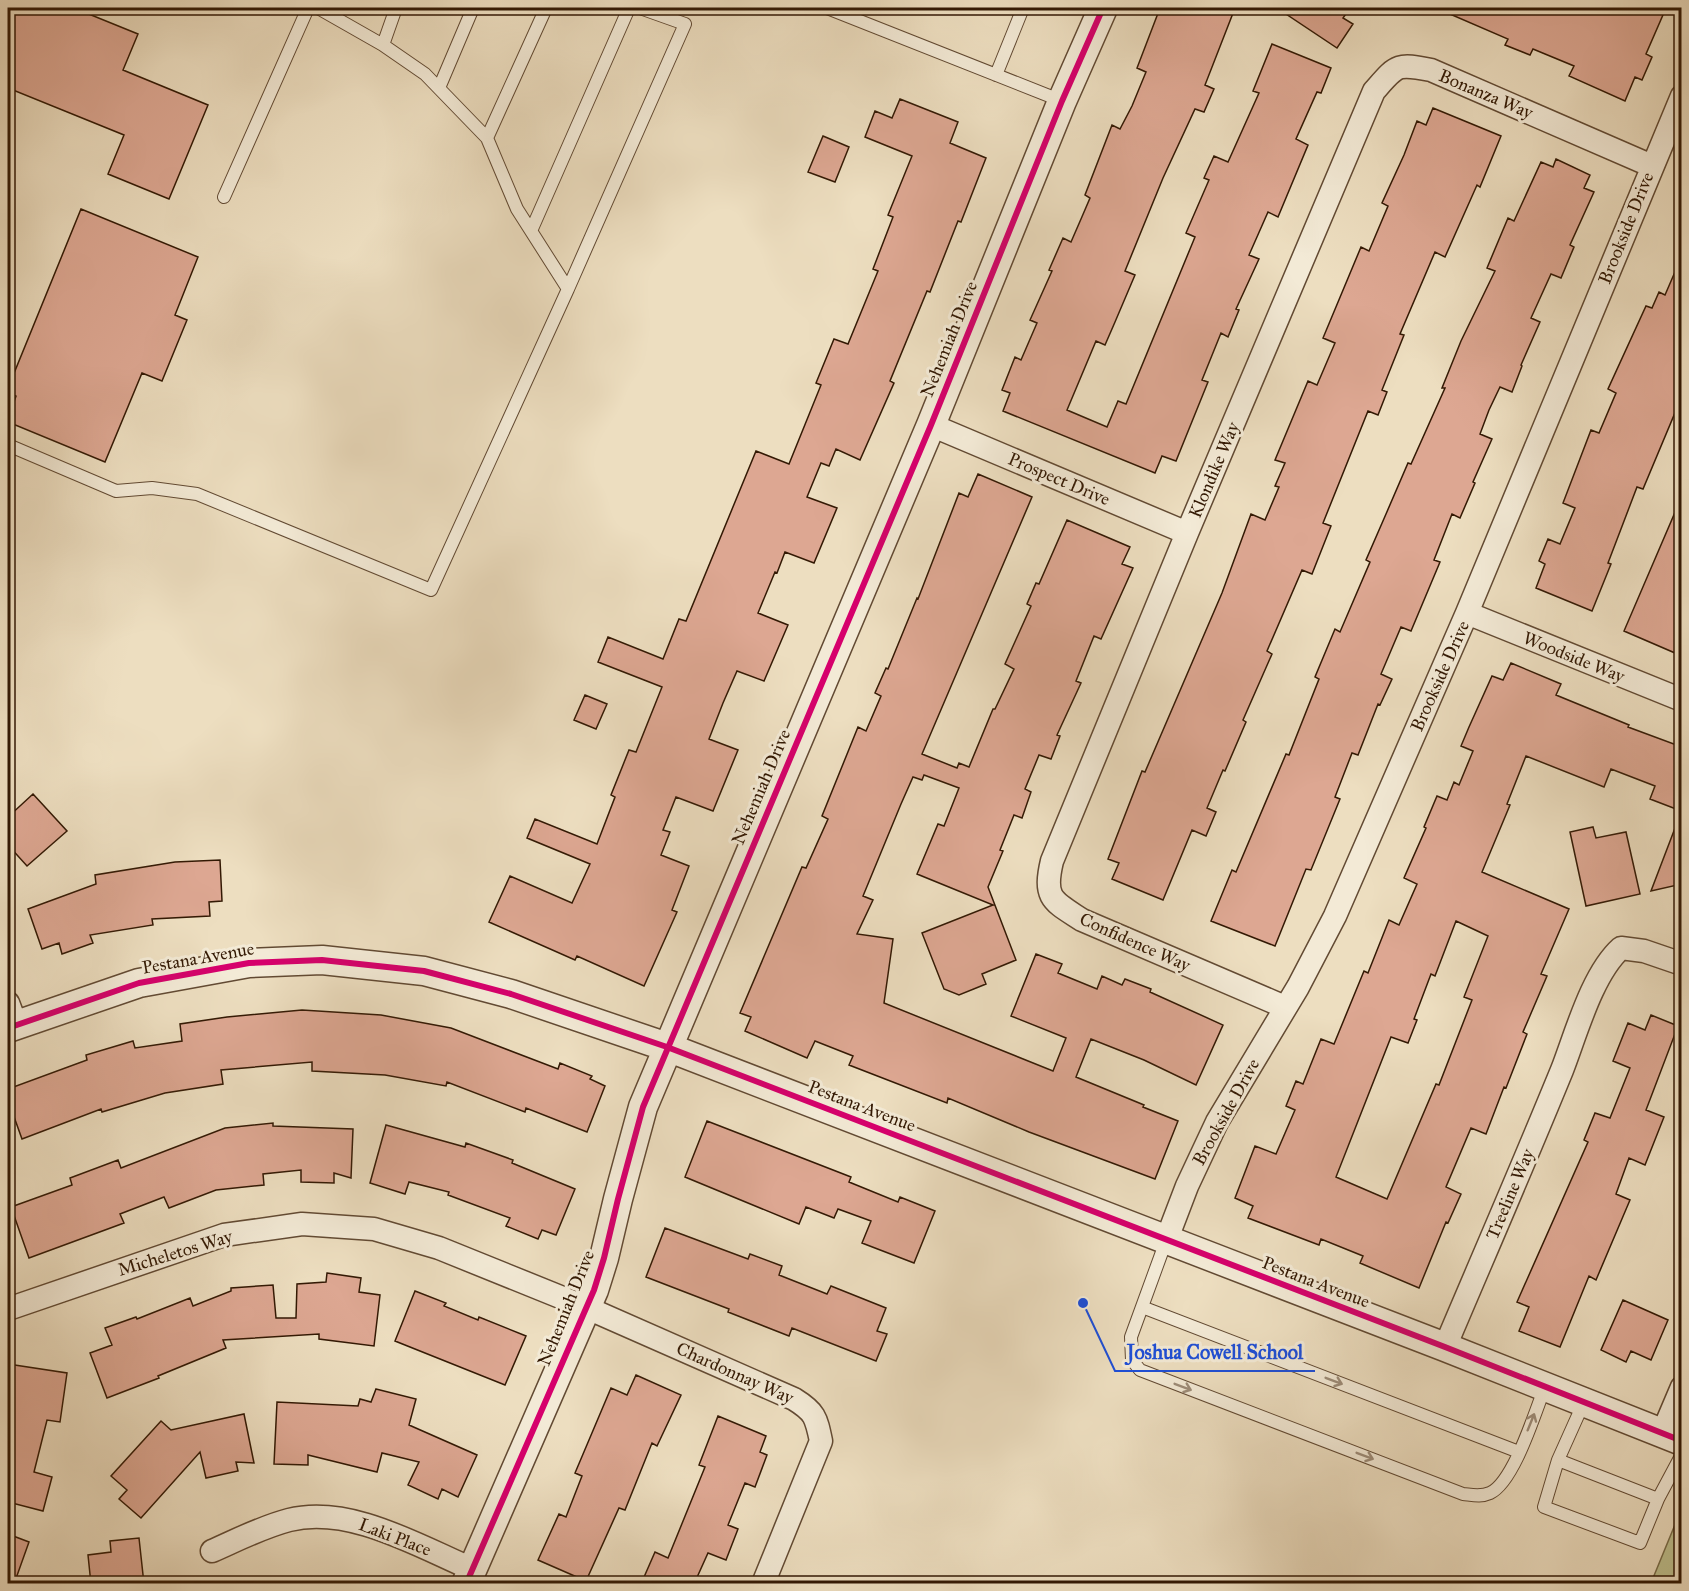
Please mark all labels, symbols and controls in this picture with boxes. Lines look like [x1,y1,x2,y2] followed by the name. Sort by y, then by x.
[1436,64,1537,124] street label: Bonanza Way
[1594,169,1658,287] street label: Brookside Drive
[916,278,982,400] street label: Nehemiah Drive
[1184,418,1244,521] street label: Klondike Way
[1005,448,1113,510] street label: Prospect Drive
[1406,617,1474,735] street label: Brookside Drive
[1520,627,1629,688] street label: Woodside Way
[727,726,795,848] street label: Nehemiah Drive
[1076,908,1194,976] street label: Confidence Way
[140,937,256,979] street label: Pestana Avenue
[1188,1055,1264,1169] street label: Brookside Drive
[805,1075,919,1137] street label: Pestana Avenue
[1481,1145,1539,1243] street label: Treeline Way
[115,1225,236,1281] street label: Micheletos Way
[533,1247,599,1369] street label: Nehemiah Drive
[1259,1251,1373,1313] street label: Pestana Avenue
[1115,1333,1315,1371] callout: Joshua Cowell School
[673,1337,798,1409] street label: Chardonnay Way
[1124,1340,1304,1366] text: Joshua Cowell School
[1324,1376,1342,1387] one-way arrow
[1173,1382,1192,1393] one-way arrow
[1526,1414,1537,1432] one-way arrow
[1355,1452,1374,1463] one-way arrow
[356,1513,434,1561] street label: Laki Place

